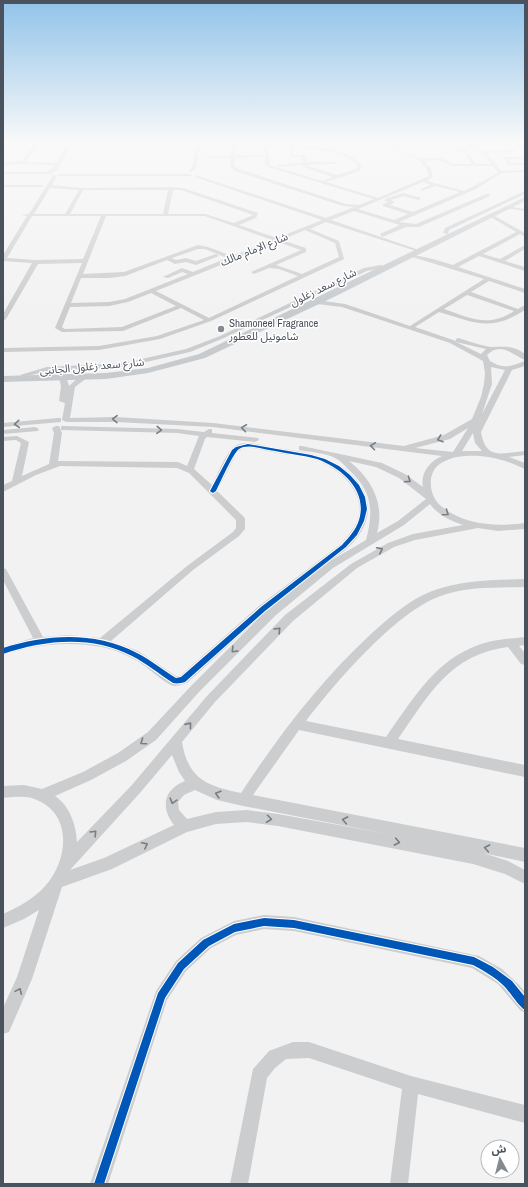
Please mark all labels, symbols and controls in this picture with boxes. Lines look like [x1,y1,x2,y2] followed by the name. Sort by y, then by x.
[218,229,291,270] street label: شارع الإمام مالك
[288,265,359,310] street label: شارع سعد زغلول
[228,316,318,343] place label: Shamoneel Fragrance شامونيل للعطور
[216,324,226,334] marker: Shamoneel Fragrance شامونيل للعطور
[39,354,145,379] street label: شارع سعد زغلول الجانبى
[112,415,118,423] one-way arrow
[14,419,20,428] one-way arrow
[241,424,247,433] one-way arrow
[156,426,162,434] one-way arrow
[437,434,444,443] one-way arrow
[370,442,376,451] one-way arrow
[404,475,411,483] one-way arrow
[442,508,449,516] one-way arrow
[376,547,383,555] one-way arrow
[273,627,281,635] one-way arrow
[231,645,239,653] one-way arrow
[185,723,192,730] one-way arrow
[140,737,147,745] one-way arrow
[215,790,222,799] one-way arrow
[169,798,178,805] one-way arrow
[266,814,272,823] one-way arrow
[342,816,349,825] one-way arrow
[89,830,97,838] one-way arrow
[394,838,400,846] one-way arrow
[140,842,148,849] one-way arrow
[484,844,490,852] one-way arrow
[14,987,22,995] one-way arrow
[480,1139,520,1179] north arrow
[490,1141,507,1157] text: ش

